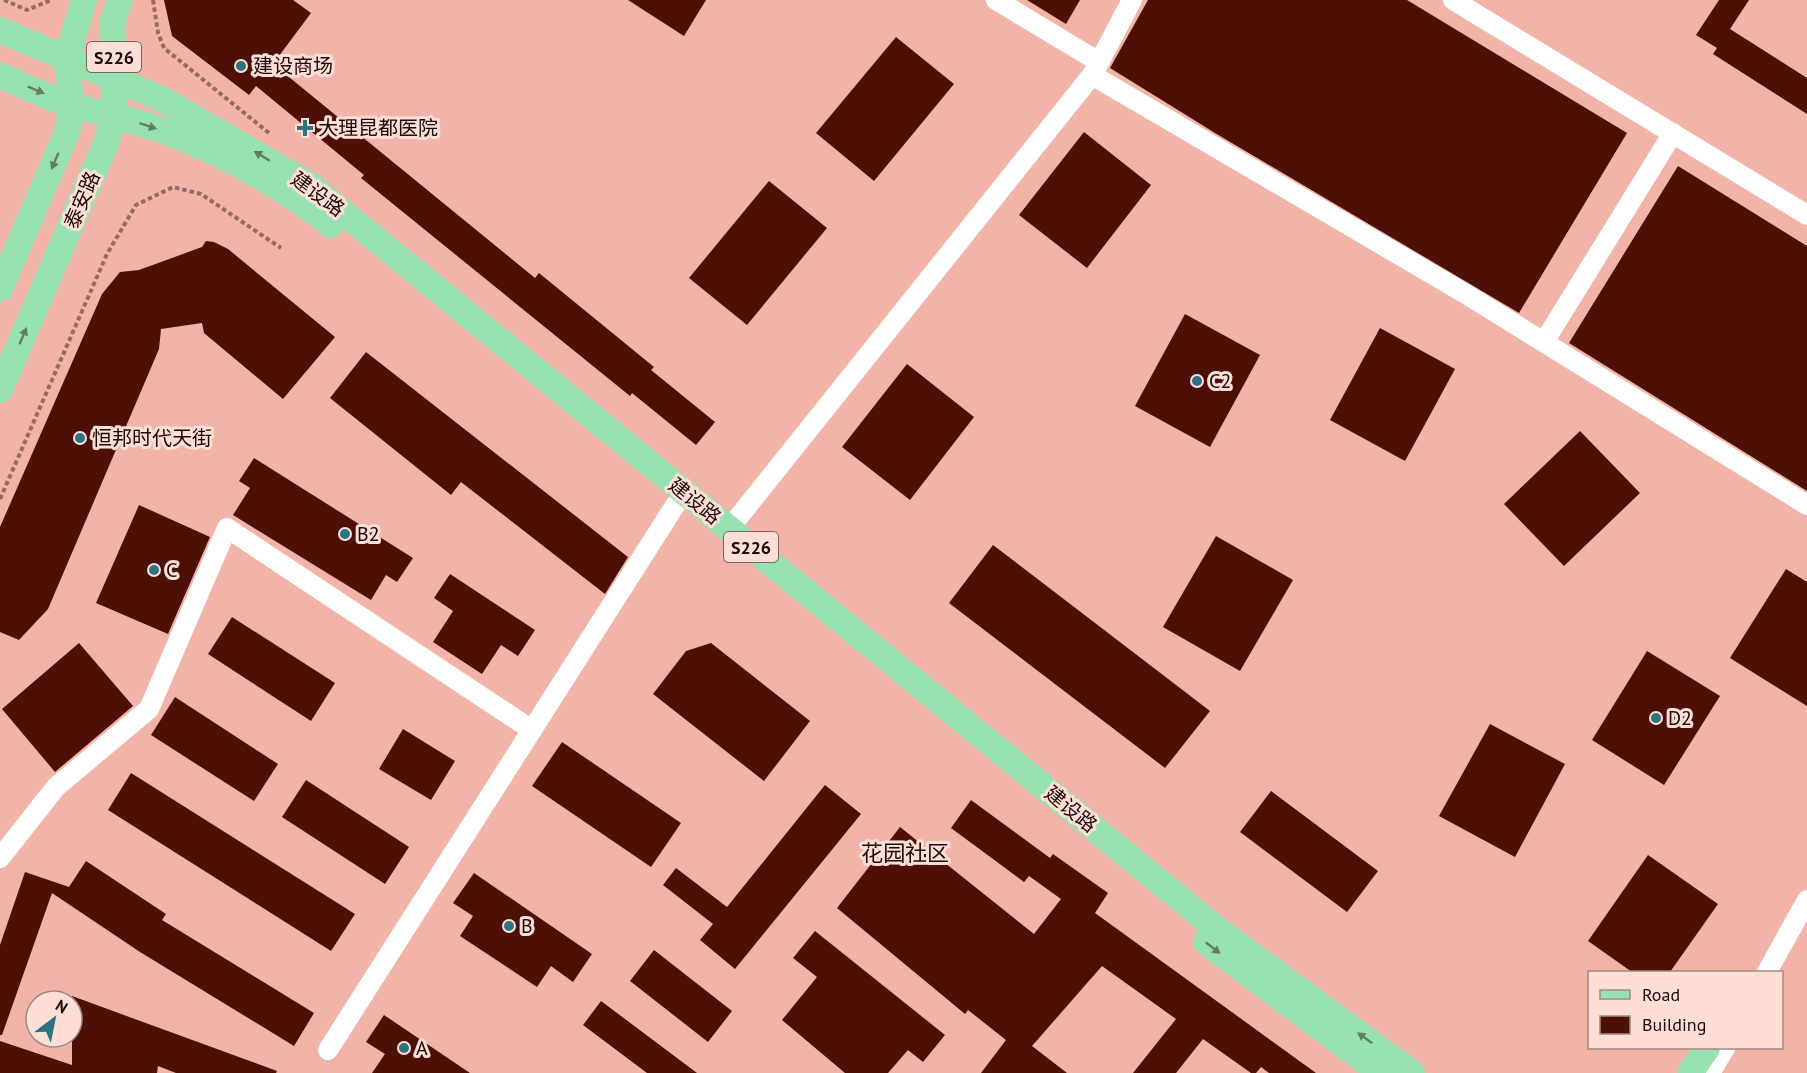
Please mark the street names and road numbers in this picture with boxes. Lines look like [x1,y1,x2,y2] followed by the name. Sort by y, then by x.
[87,42,141,72] road number: S226
[286,166,350,222] street label: 建设路
[58,167,106,233] street label: 泰安路
[664,472,726,530] street label: 建设路
[724,532,778,562] road number: S226
[1040,780,1102,838] street label: 建设路

